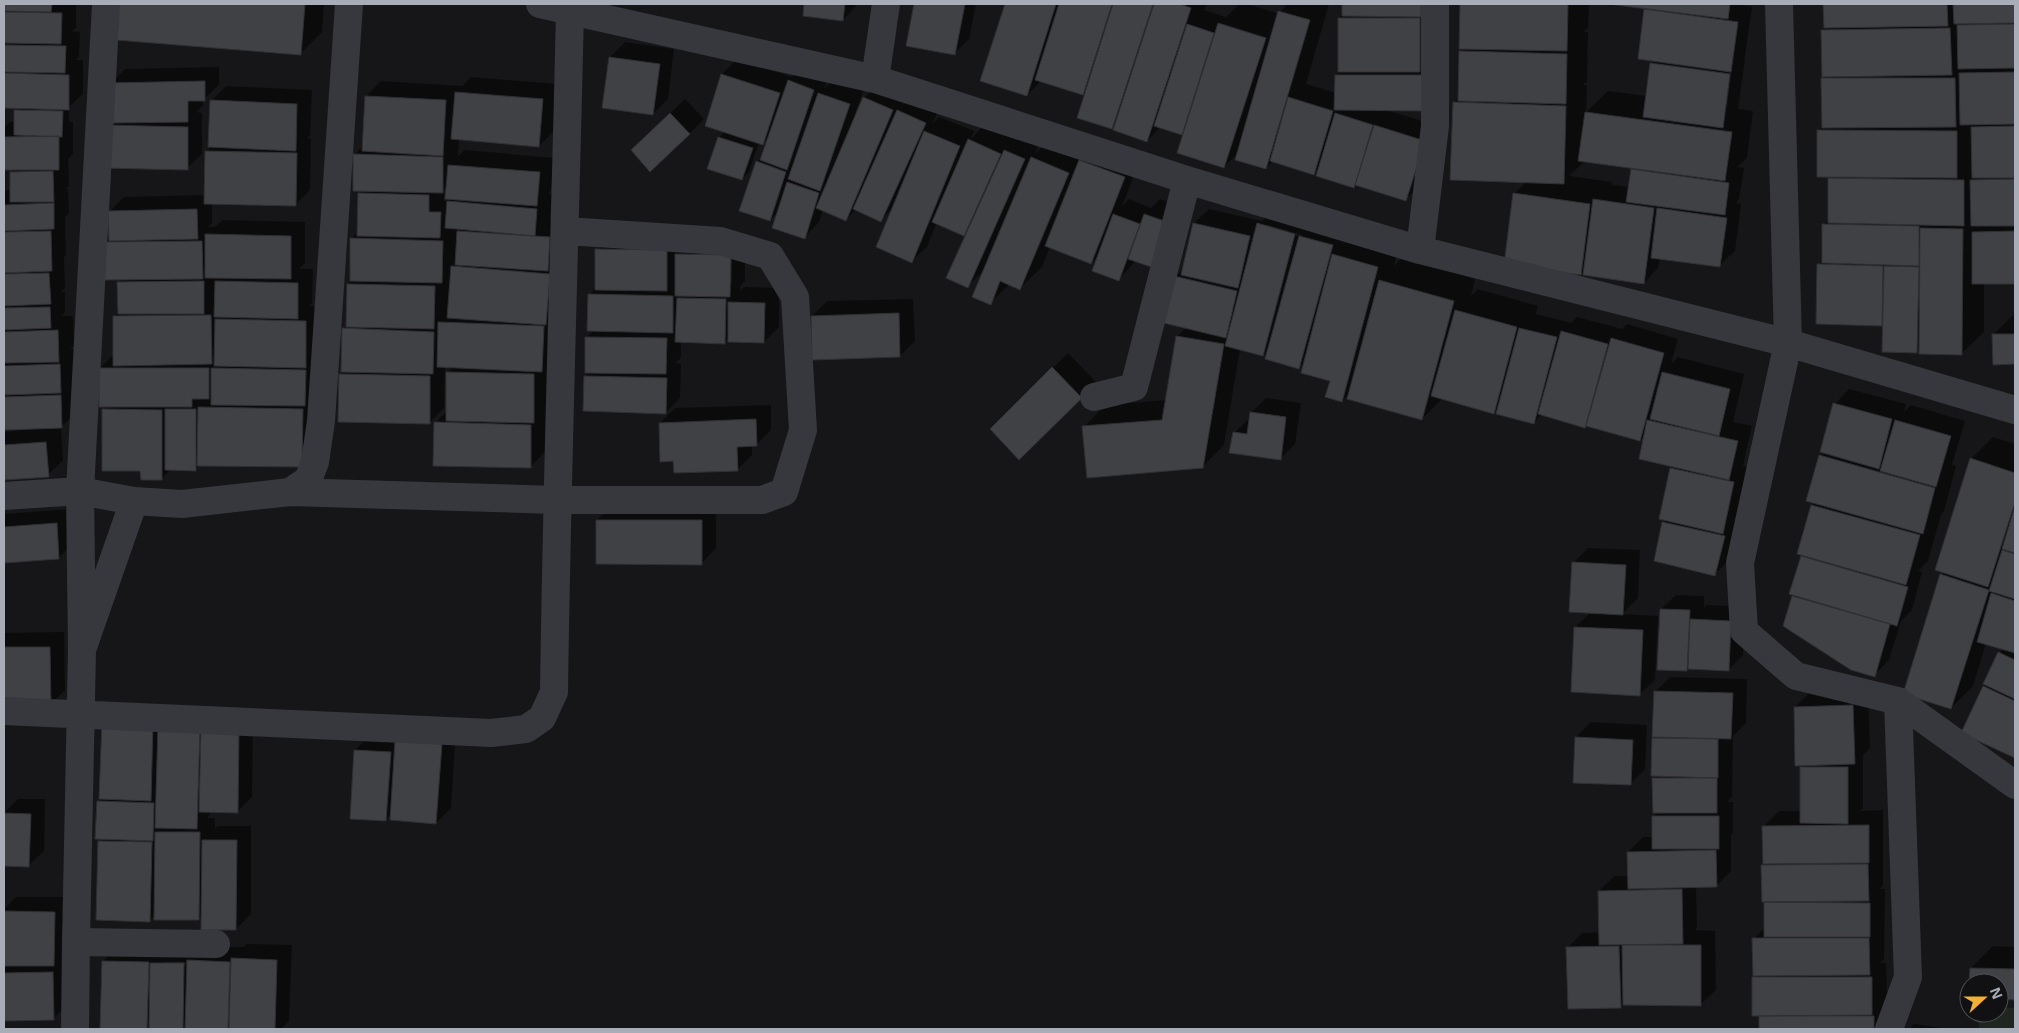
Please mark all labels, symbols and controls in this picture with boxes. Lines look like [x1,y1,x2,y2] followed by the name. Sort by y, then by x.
[1959,973,2009,1023] north arrow
[1986,984,2008,1002] text: N

